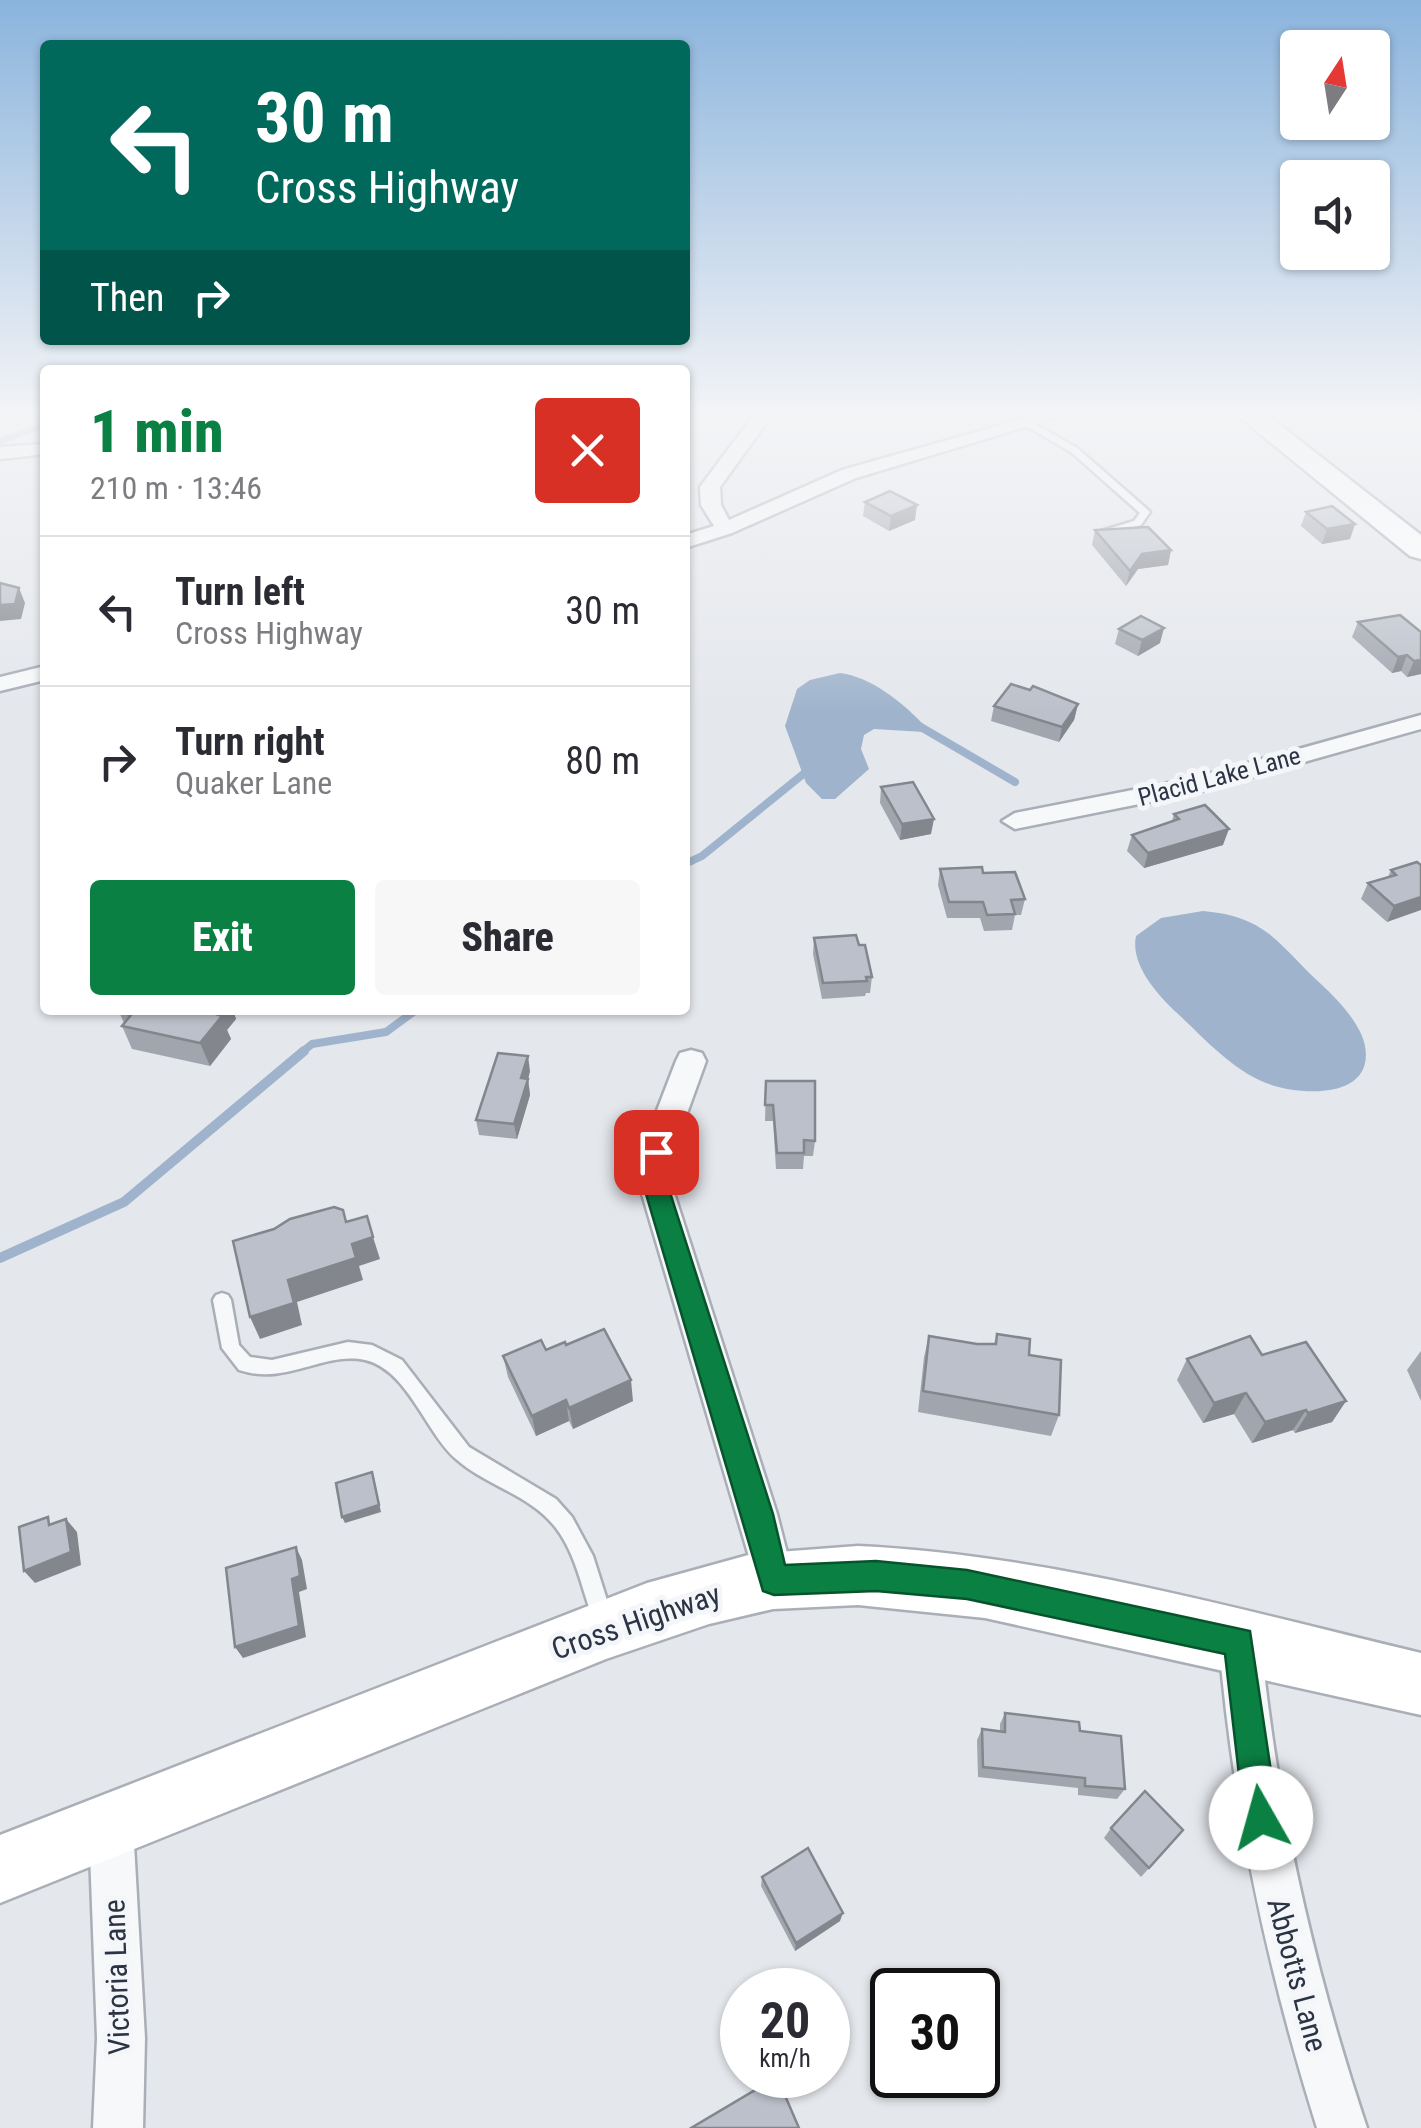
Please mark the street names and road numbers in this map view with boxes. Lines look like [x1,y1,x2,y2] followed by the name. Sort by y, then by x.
[1135,741,1304,812] street label: Placid Lake Lane
[547,1576,725,1667] street label: Cross Highway
[1260,1894,1335,2055] street label: Abbotts Lane
[96,1899,137,2055] street label: Victoria Lane

